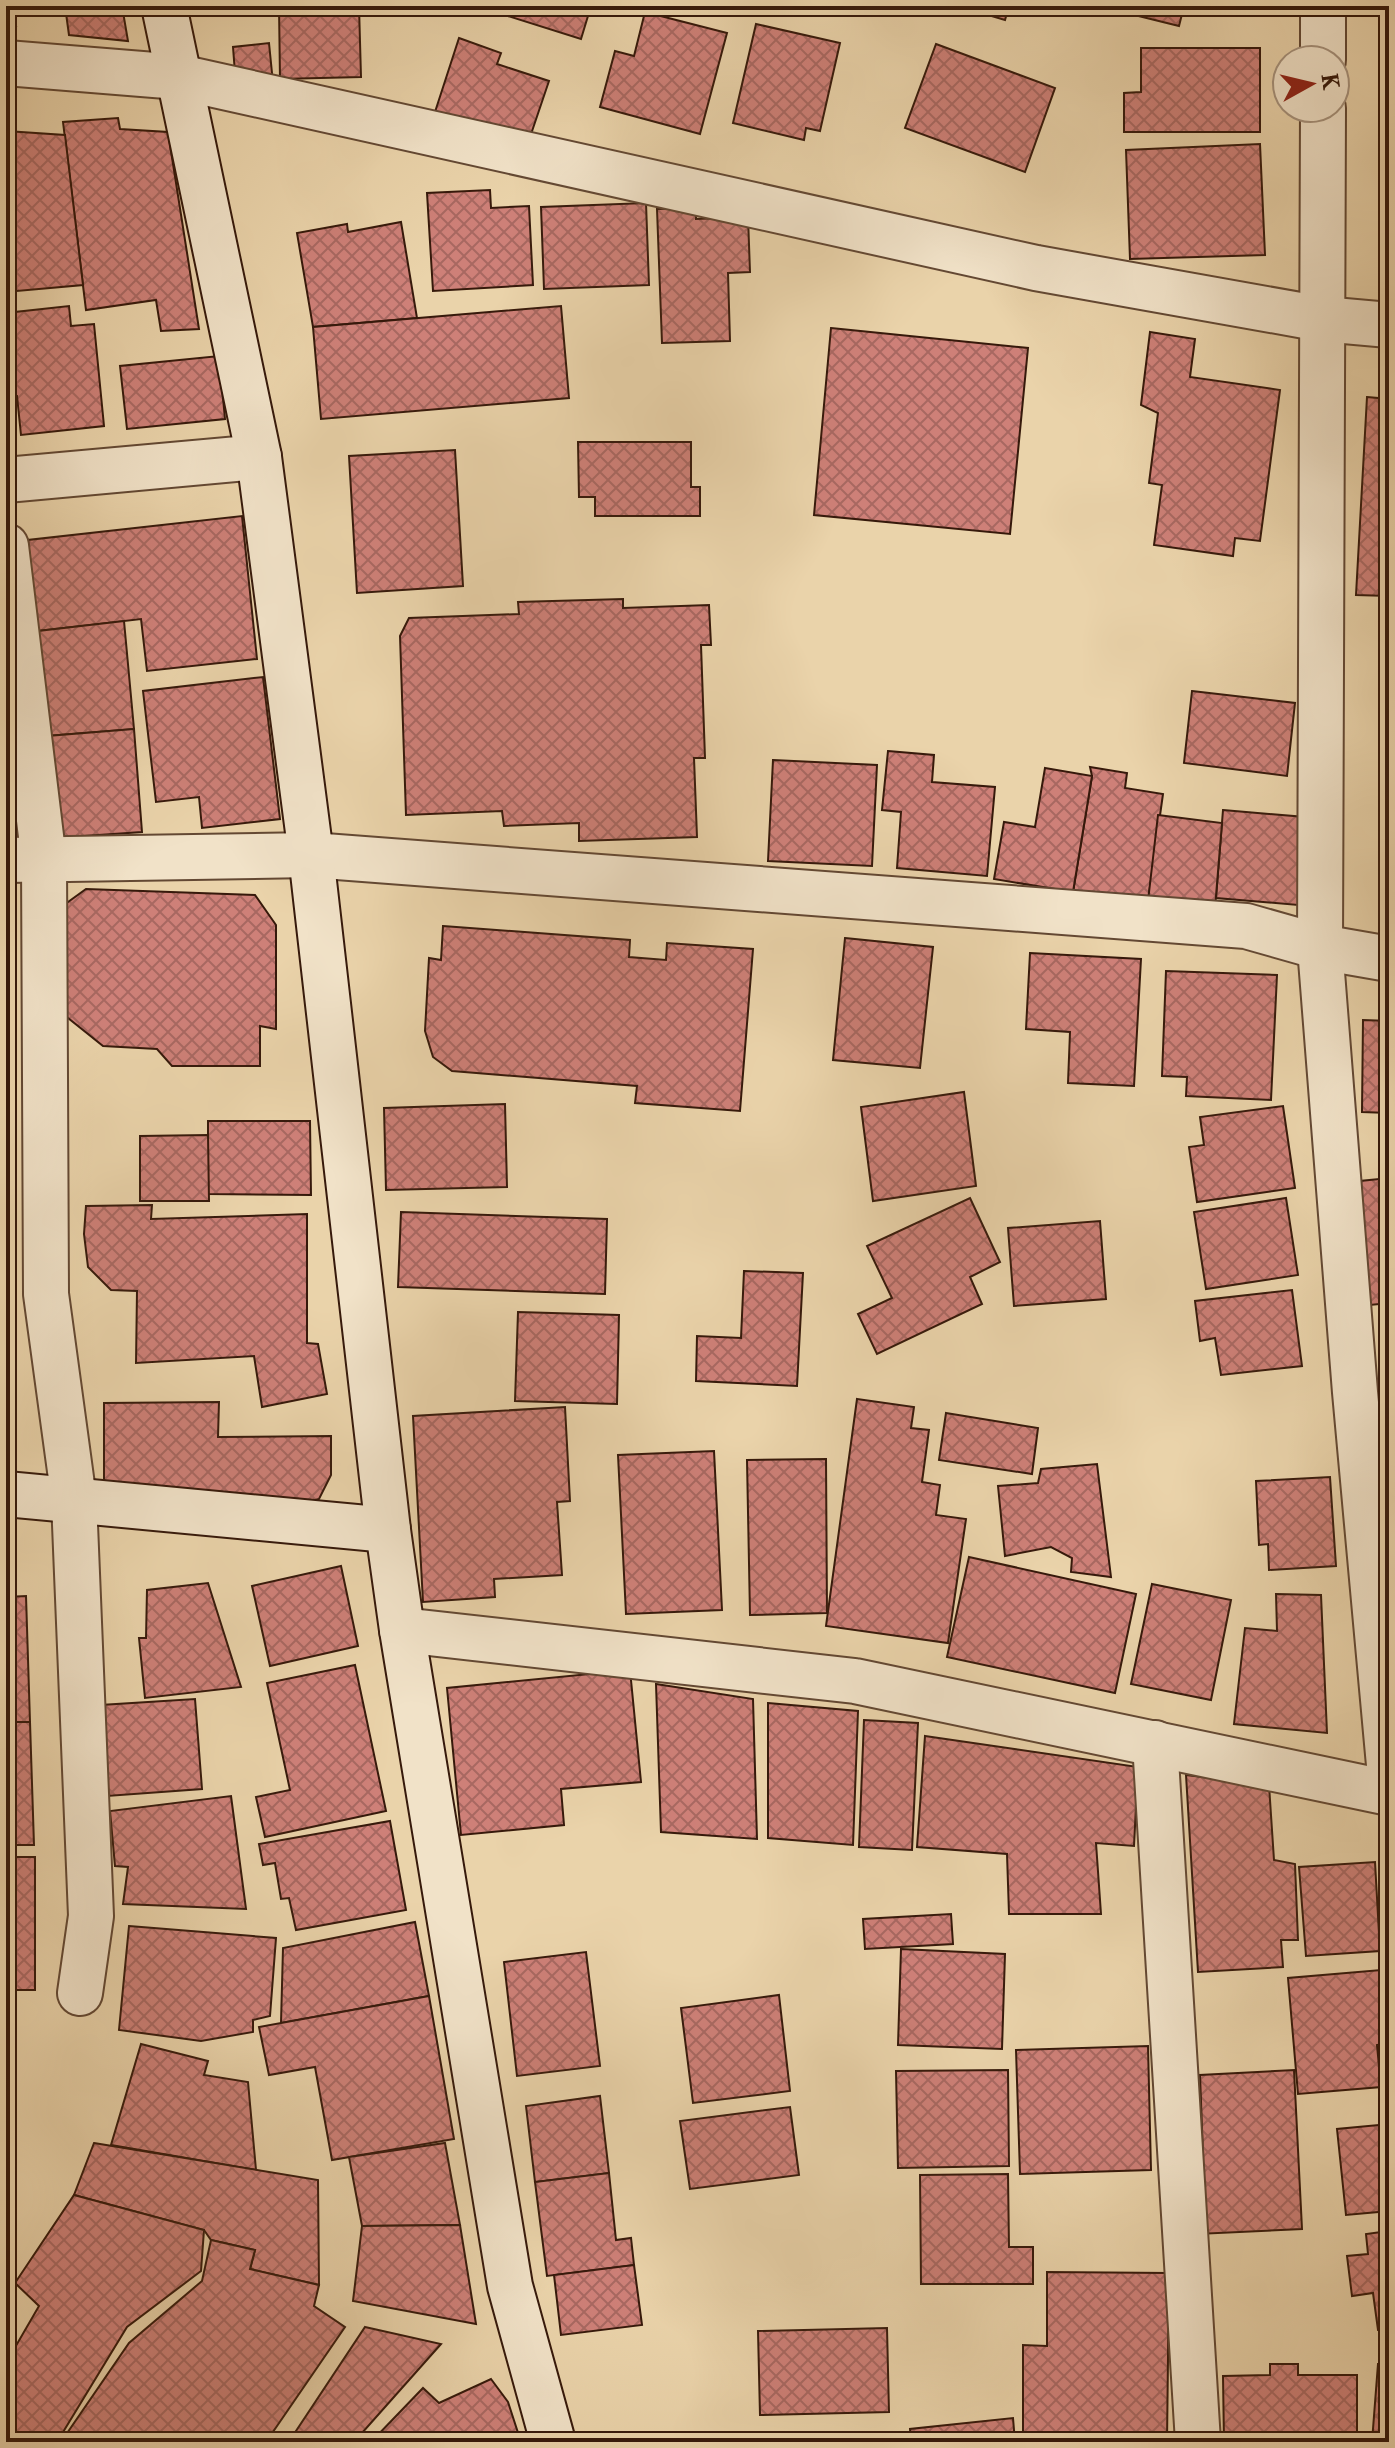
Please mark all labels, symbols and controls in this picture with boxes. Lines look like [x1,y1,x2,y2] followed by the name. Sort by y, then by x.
[1271,44,1351,124] north arrow
[1315,72,1345,92] text: K

